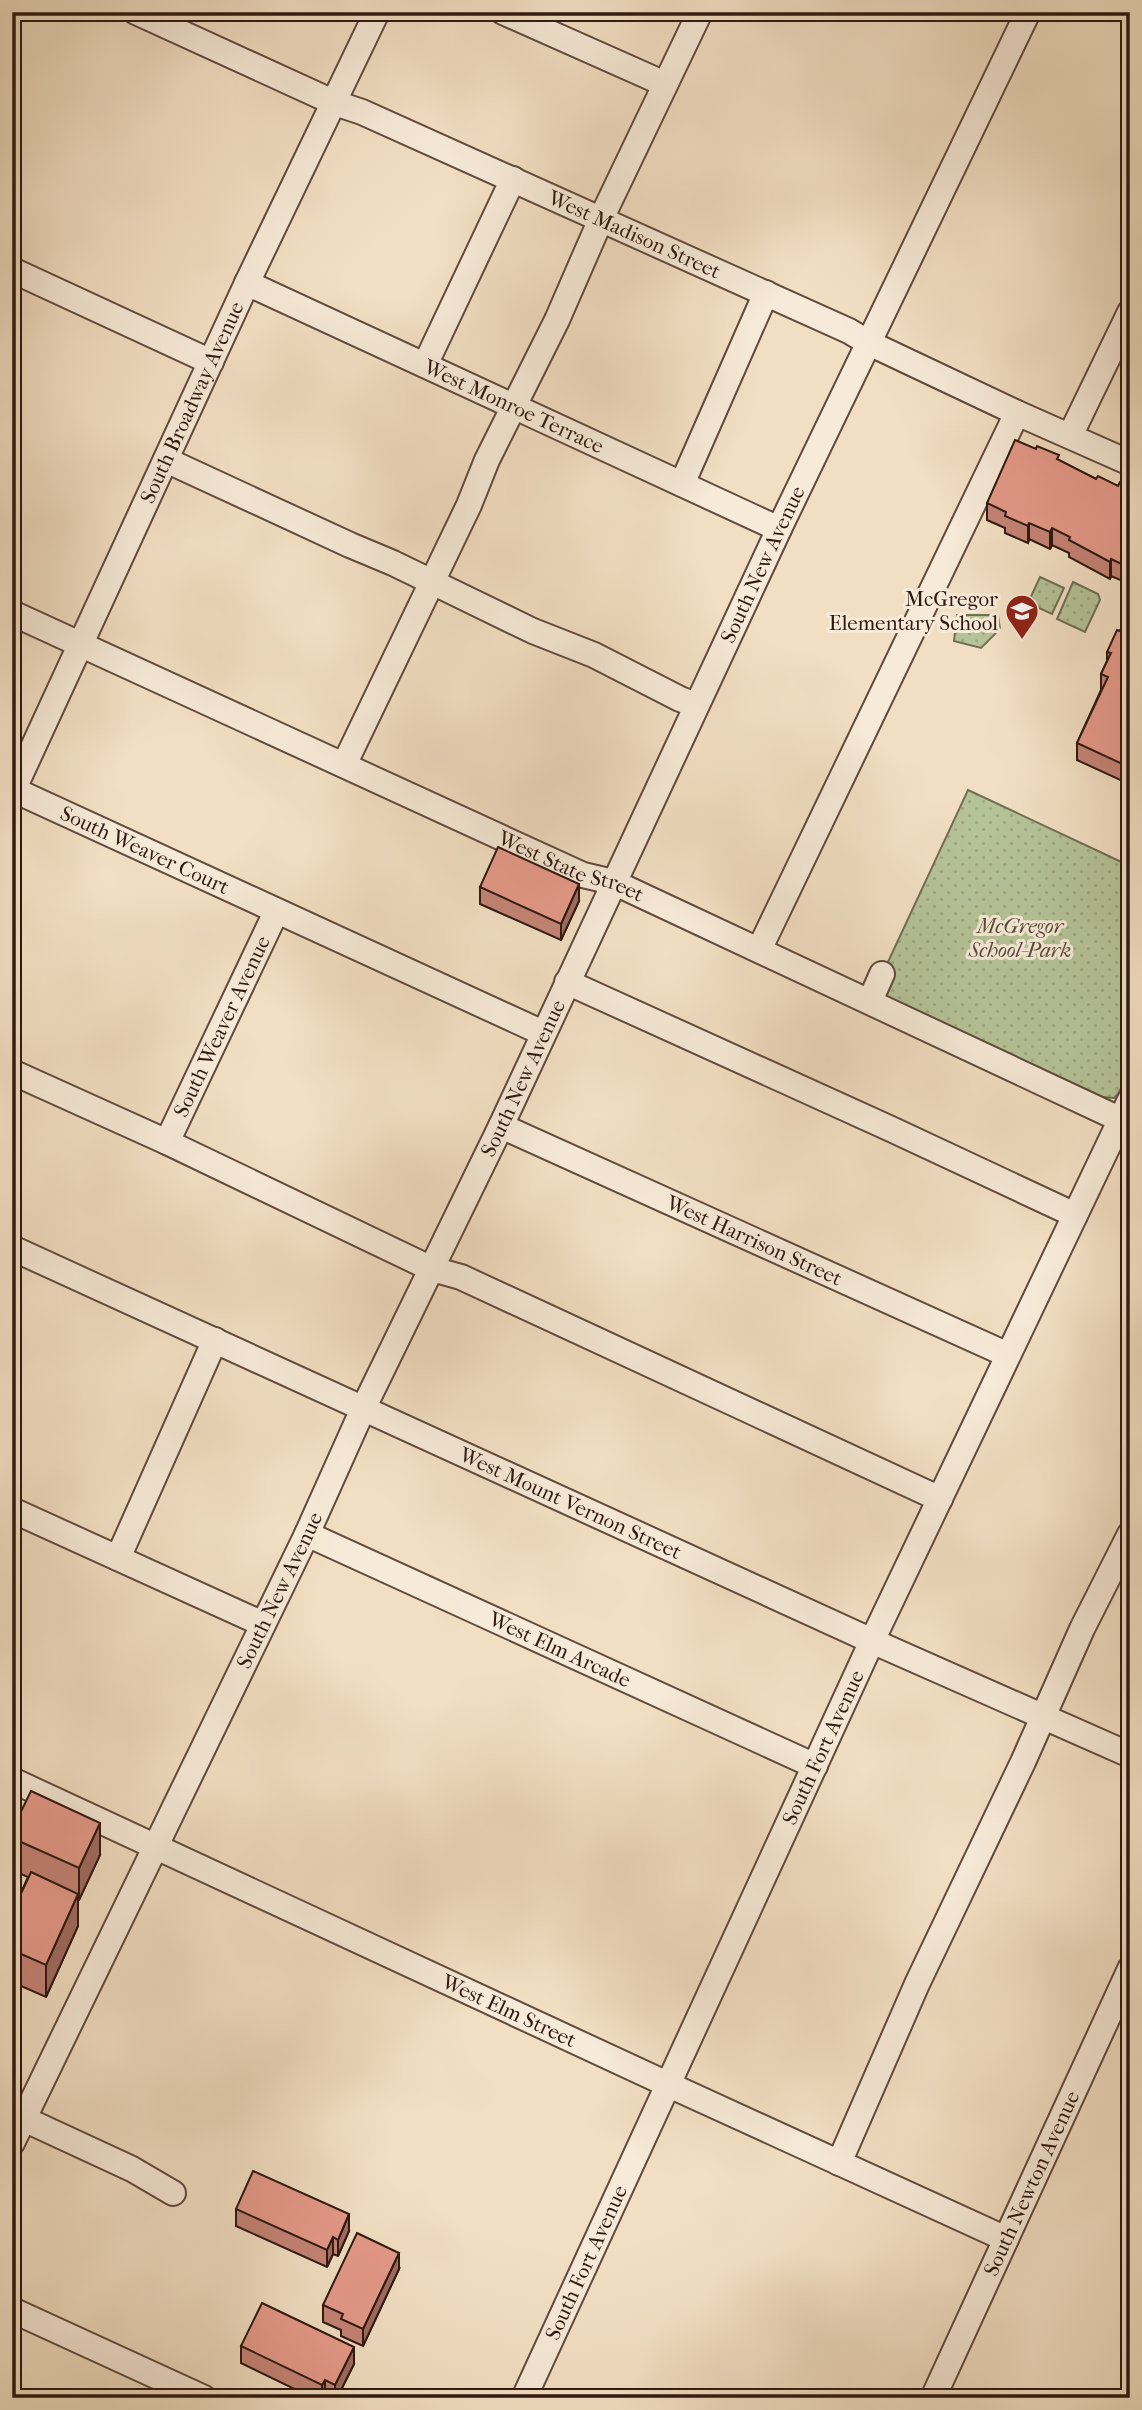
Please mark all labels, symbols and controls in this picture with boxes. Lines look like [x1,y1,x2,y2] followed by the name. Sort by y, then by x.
[544,185,725,284] street label: West Madison Street
[135,298,249,507] street label: South Broadway Avenue
[419,354,608,458] street label: West Monroe Terrace
[716,482,810,647] street label: South New Avenue
[829,587,998,635] place label: McGregor Elementary School
[1003,592,1041,641] school or university icon: McGregor Elementary School
[57,801,233,899] street label: South Weaver Court
[494,825,648,907] street label: West State Street
[968,914,1071,962] park label: McGregor School-Park
[169,932,275,1121] street label: South Weaver Avenue
[476,996,570,1161] street label: South New Avenue
[662,1190,846,1291] street label: West Harrison Street
[455,1442,686,1564] street label: West Mount Vernon Street
[232,1508,327,1672] street label: South New Avenue
[484,1606,635,1692] street label: West Elm Arcade
[777,1666,869,1829] street label: South Fort Avenue
[437,1969,581,2052] street label: West Elm Street
[979,2087,1084,2280] street label: South Newton Avenue
[540,2181,632,2344] street label: South Fort Avenue

